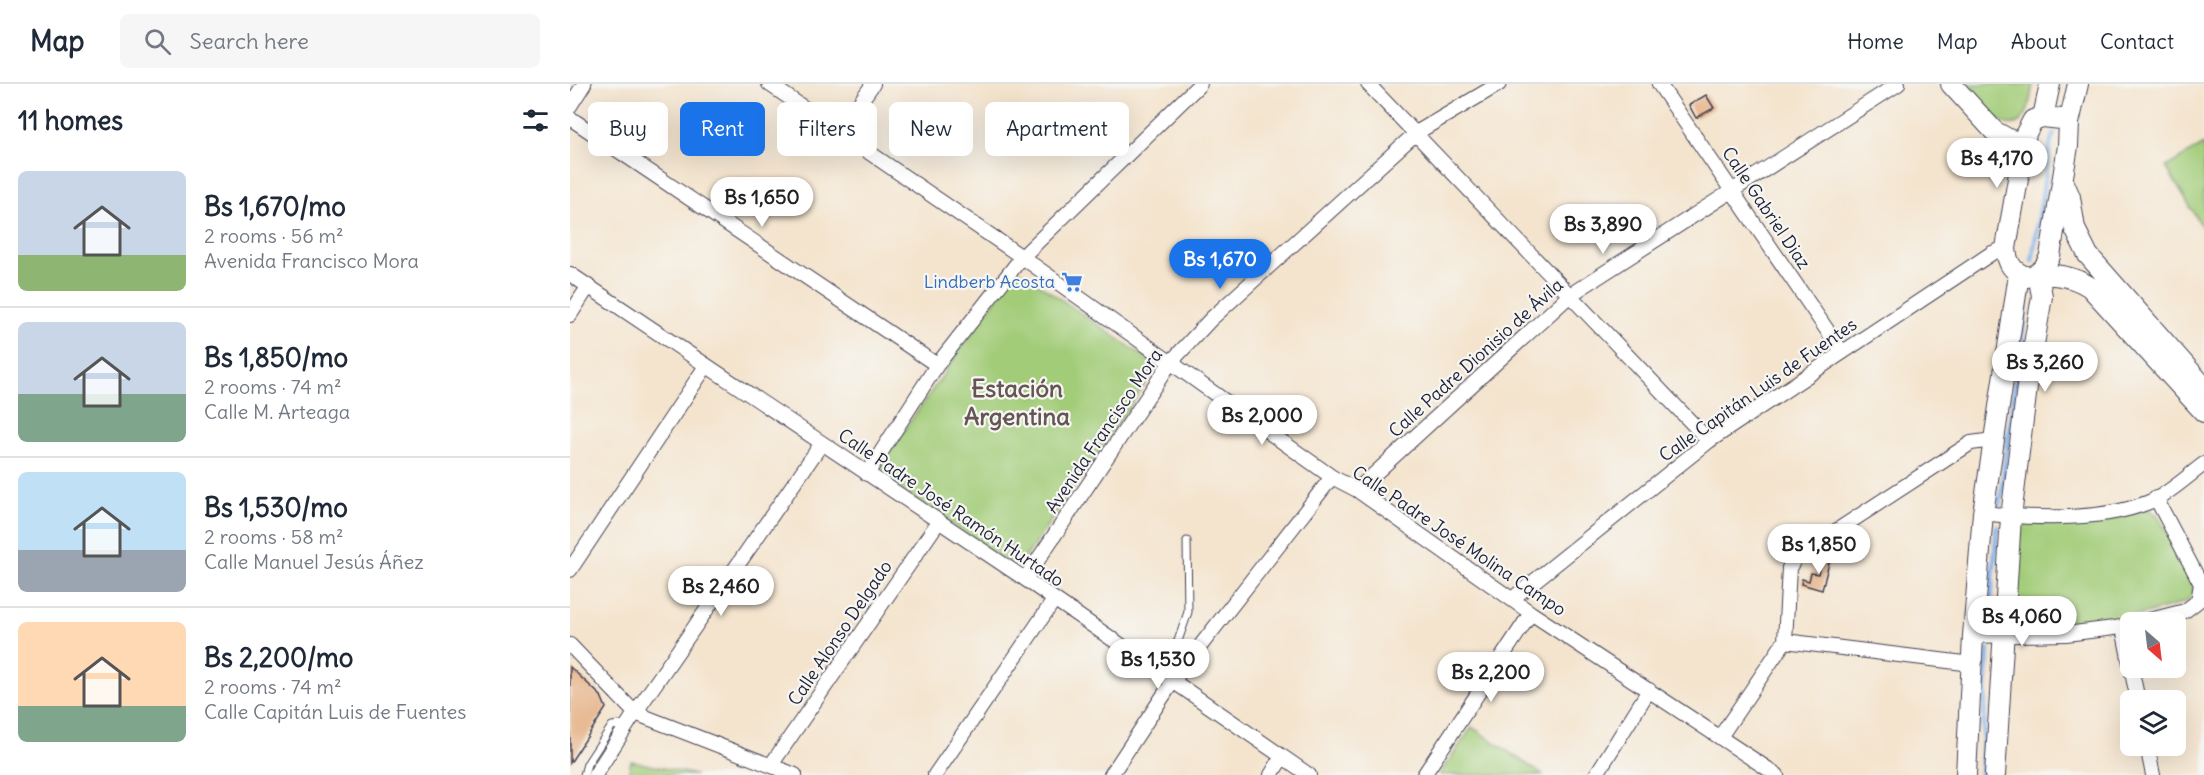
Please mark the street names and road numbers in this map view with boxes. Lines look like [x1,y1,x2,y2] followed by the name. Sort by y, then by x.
[1717,142,1816,273] street label: Calle Gabriel Diaz
[1384,273,1568,442] street label: Calle Padre Dionisio de Ávila
[1654,312,1861,467] street label: Calle Capitán Luis de Fuentes
[1040,344,1167,517] street label: Avenida Francisco Mora
[834,423,1069,592] street label: Calle Padre José Ramón Hurtado
[1348,460,1571,621] street label: Calle Padre José Molina Campo
[782,556,897,710] street label: Calle Alonso Delgado

